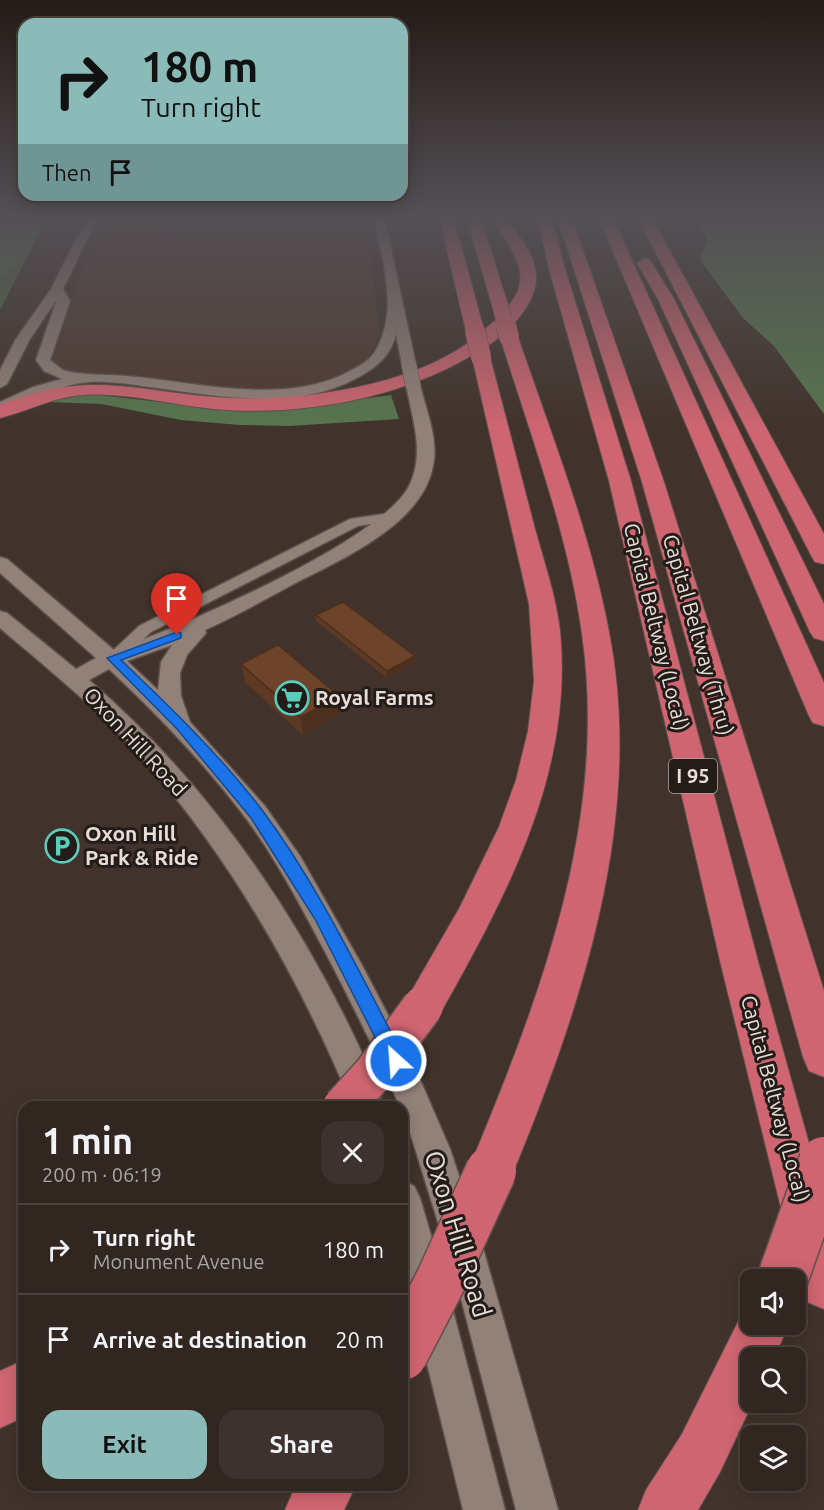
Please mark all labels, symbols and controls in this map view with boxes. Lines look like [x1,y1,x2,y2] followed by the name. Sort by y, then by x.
[42,42,120,120] icon: right
[141,43,258,90] text: 180 m
[141,92,261,122] text: Turn right
[104,156,137,189] icon: arrive
[42,160,92,185] text: Then
[620,520,694,733] street label: Capital Beltway (Local)
[659,531,739,738] street label: Capital Beltway (Thru)
[151,573,202,635] pin
[160,582,193,615] icon: arrive
[274,680,310,716] supermarket icon: Royal Farms
[79,682,192,801] street label: Oxon Hill Road
[315,685,434,709] place label: Royal Farms
[669,759,717,793] road number: I 95
[85,821,199,869] place label: Oxon Hill Park & Ride
[44,828,80,864] parking icon: Oxon Hill Park & Ride
[737,993,815,1205] street label: Capital Beltway (Local)
[364,1029,428,1093] position arrow
[42,1120,133,1161] text: 1 min
[321,1121,384,1184] button: close
[419,1147,498,1321] street label: Oxon Hill Road
[42,1163,162,1186] text: 200 m · 06:19
[93,1225,195,1250] text: Turn right
[42,1233,75,1266] icon: right
[323,1237,384,1262] text: 180 m
[93,1250,264,1273] text: Monument Avenue
[740,1269,806,1491] map controls
[740,1269,806,1335] button: sound
[42,1323,75,1356] icon: arrive
[93,1327,307,1352] text: Arrive at destination
[335,1327,384,1352] text: 20 m
[740,1347,806,1413] button: search
[42,1410,207,1479] button: Exit
[219,1410,384,1479] button: Share
[740,1425,806,1491] button: layers

